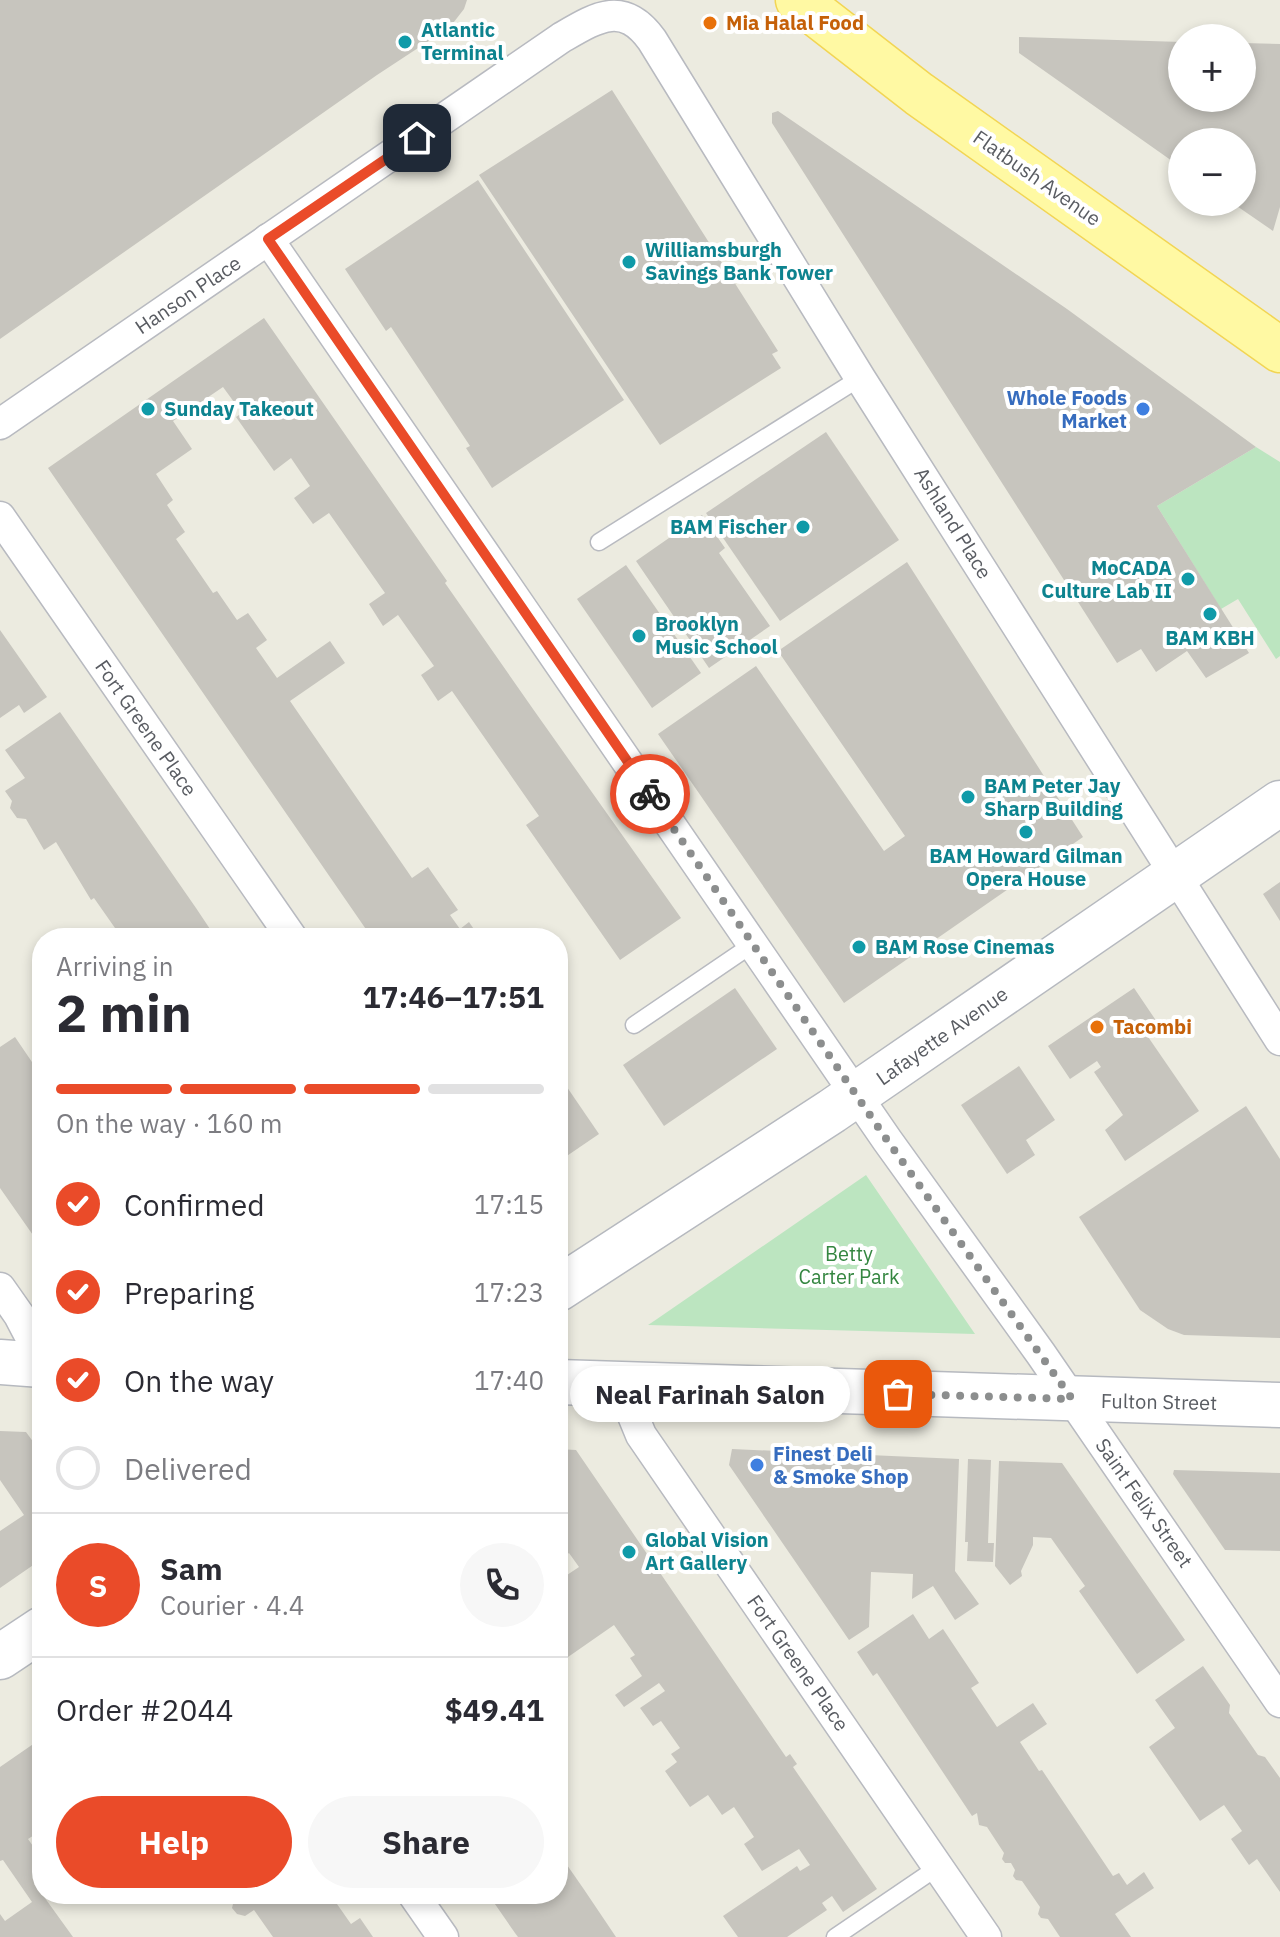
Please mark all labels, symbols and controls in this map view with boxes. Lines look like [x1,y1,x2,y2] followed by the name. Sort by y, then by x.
[726,9,864,36] place label: Mia Halal Food
[701,14,719,32] marker: Mia Halal Food
[421,16,504,66] place label: Atlantic Terminal
[1168,24,1256,216] map controls
[1168,24,1256,112] button: +
[396,33,414,51] marker: Atlantic Terminal
[383,104,451,172] pin
[395,116,439,160] icon: home
[968,124,1106,232] street label: Flatbush Avenue
[1168,128,1256,216] button: −
[645,236,833,286] place label: Williamsburgh Savings Bank Tower
[129,249,246,340] street label: Hanson Place
[620,253,638,271] marker: Williamsburgh Savings Bank Tower
[1006,384,1127,434] place label: Whole Foods Market
[164,395,314,422] place label: Sunday Takeout
[139,400,157,418] marker: Sunday Takeout
[1134,400,1152,418] marker: Whole Foods Market
[908,462,998,584] street label: Ashland Place
[670,513,787,540] place label: BAM Fischer
[794,518,812,536] marker: BAM Fischer
[1041,554,1172,604] place label: MoCADA Culture Lab II
[1179,570,1197,588] marker: MoCADA Culture Lab II
[1201,605,1219,623] marker: BAM KBH
[655,610,778,660] place label: Brooklyn Music School
[1165,624,1255,651] place label: BAM KBH
[630,627,648,645] marker: Brooklyn Music School
[89,654,203,801] street label: Fort Greene Place
[610,754,690,834] courier
[628,772,672,816] icon: bike
[984,772,1124,822] place label: BAM Peter Jay Sharp Building
[959,788,977,806] marker: BAM Peter Jay Sharp Building
[1017,823,1035,841] marker: BAM Howard Gilman Opera House
[929,842,1123,892] place label: BAM Howard Gilman Opera House
[875,933,1055,960] place label: BAM Rose Cinemas
[850,938,868,956] marker: BAM Rose Cinemas
[56,949,173,983] text: Arriving in
[363,977,544,1016] text: 17:46–17:51
[56,979,192,1046] text: 2 min
[871,980,1013,1091] street label: Lafayette Avenue
[1113,1013,1192,1040] place label: Tacombi
[1088,1018,1106,1036] marker: Tacombi
[56,1106,282,1140] text: On the way · 160 m
[56,1182,100,1226] icon: check
[124,1185,265,1224] text: Confirmed
[474,1187,544,1221] text: 17:15
[799,1240,900,1290] park label: Betty Carter Park
[56,1270,100,1314] icon: check
[124,1273,254,1312] text: Preparing
[474,1275,544,1309] text: 17:23
[56,1358,100,1402] icon: check
[864,1360,932,1428] pin
[124,1361,274,1400] text: On the way
[474,1363,544,1397] text: 17:40
[570,1366,850,1422] callout: Neal Farinah Salon
[876,1372,920,1416] icon: bag
[595,1377,825,1411] text: Neal Farinah Salon
[1101,1387,1217,1416] street label: Fulton Street
[1090,1433,1199,1573] street label: Saint Felix Street
[773,1440,909,1490] place label: Finest Deli & Smoke Shop
[124,1449,252,1488] text: Delivered
[748,1456,766,1474] marker: Finest Deli & Smoke Shop
[645,1526,769,1576] place label: Global Vision Art Gallery
[460,1543,544,1627] button: phone
[620,1543,638,1561] marker: Global Vision Art Gallery
[160,1549,223,1588] text: Sam
[89,1566,107,1605] text: S
[160,1588,304,1622] text: Courier · 4.4
[741,1589,855,1736] street label: Fort Greene Place
[56,1690,233,1729] text: Order #2044
[445,1690,544,1729] text: $49.41
[56,1796,292,1888] button: Help
[308,1796,544,1888] button: Share

